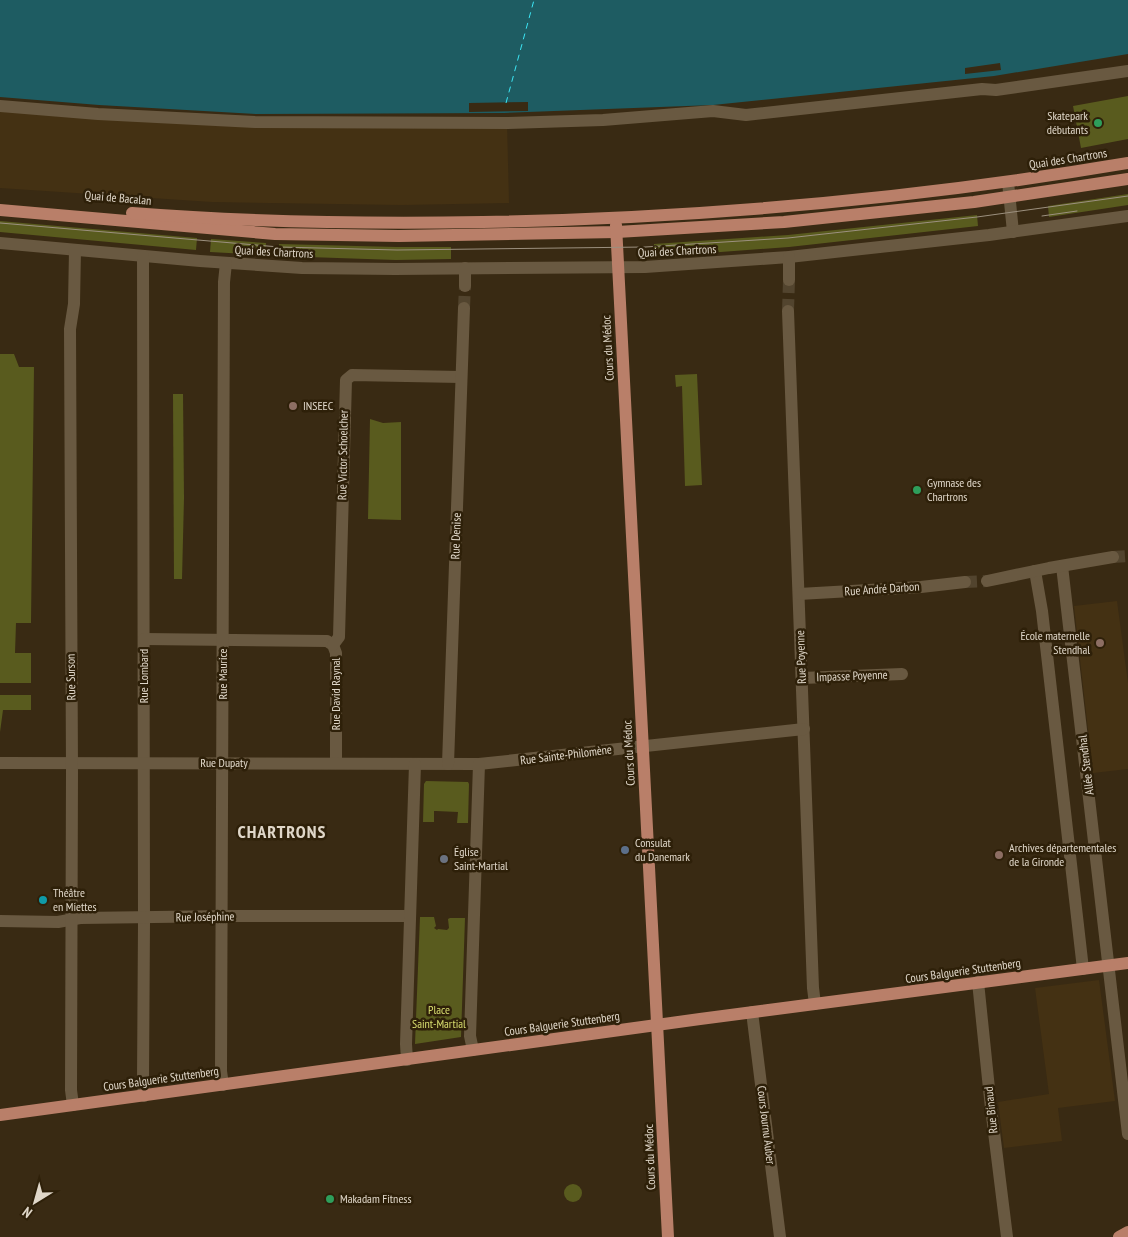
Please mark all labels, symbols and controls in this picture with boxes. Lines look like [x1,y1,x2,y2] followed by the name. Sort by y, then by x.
[1047,108,1088,137] place label: Skatepark débutants
[1092,117,1104,129] marker: Skatepark débutants
[1028,145,1108,172] street label: Quai des Chartrons
[84,187,152,208] street label: Quai de Bacalan
[637,241,717,260] street label: Quai des Chartrons
[234,242,314,261] street label: Quai des Chartrons
[598,314,617,381] street label: Cours du Médoc
[303,398,334,413] place label: INSEEC
[287,400,299,412] marker: INSEEC
[334,409,351,500] street label: Rue Victor Schoelcher
[927,475,981,504] place label: Gymnase des Chartrons
[911,484,923,496] marker: Gymnase des Chartrons
[447,512,464,560] street label: Rue Denise
[844,578,920,599] street label: Rue André Darbon
[1020,628,1090,657] place label: École maternelle Stendhal
[792,630,809,684] street label: Rue Poyenne
[1094,637,1106,649] marker: École maternelle Stendhal
[215,648,230,700] street label: Rue Maurice
[136,649,151,703] street label: Rue Lombard
[63,654,78,700] street label: Rue Surson
[328,658,343,730] street label: Rue David Raynal
[816,667,888,684] street label: Impasse Poyenne
[619,719,638,786] street label: Cours du Médoc
[1074,734,1097,796] street label: Allée Stendhal
[519,741,613,768] street label: Rue Sainte-Philomène
[200,755,248,770] street label: Rue Dupaty
[238,820,326,843] district label: CHARTRONS
[635,835,690,864] place label: Consulat du Danemark
[1009,840,1116,869] place label: Archives départementales de la Gironde
[454,844,508,873] place label: Église Saint-Martial
[619,844,631,856] marker: Consulat du Danemark
[993,849,1005,861] marker: Archives départementales de la Gironde
[438,853,450,865] marker: Église Saint-Martial
[53,885,97,914] place label: Théâtre en Miettes
[37,894,49,906] marker: Théâtre en Miettes
[175,908,235,925] street label: Rue Joséphine
[904,955,1022,986] street label: Cours Balguerie Stuttenberg
[412,1002,466,1031] park label: Place Saint-Martial
[503,1008,621,1039] street label: Cours Balguerie Stuttenberg
[102,1063,220,1094] street label: Cours Balguerie Stuttenberg
[754,1085,779,1166] street label: Cours Journu Auber
[981,1086,1000,1134] street label: Rue Binaud
[641,1123,658,1190] street label: Cours du Médoc
[10,1177,60,1227] north arrow
[340,1191,411,1206] place label: Makadam Fitness
[324,1193,336,1205] marker: Makadam Fitness
[19,1203,36,1222] text: N

